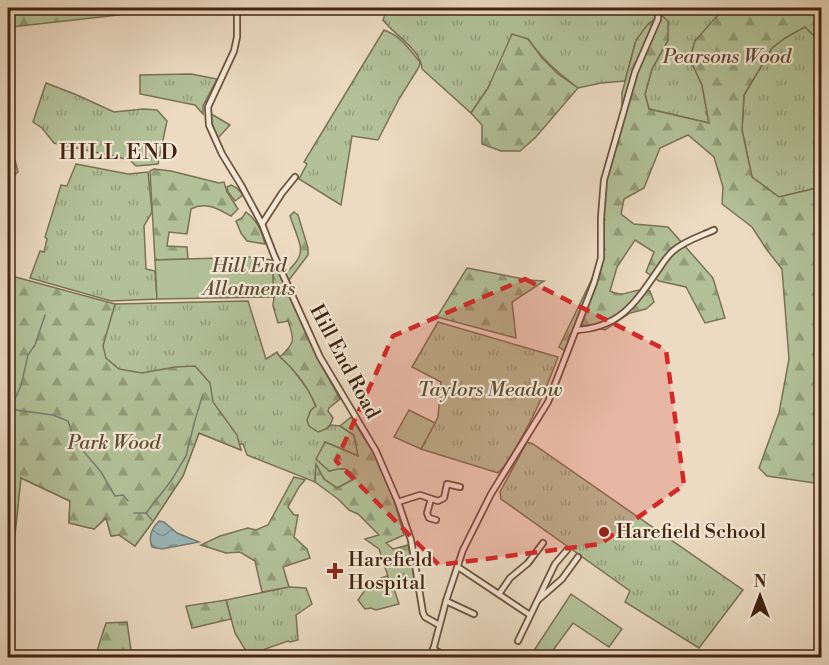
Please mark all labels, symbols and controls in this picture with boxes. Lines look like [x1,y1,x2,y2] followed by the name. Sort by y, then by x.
[662,45,792,70] park label: Pearsons Wood
[59,139,179,166] district label: HILL END
[201,254,296,302] park label: Hill End Allotments
[303,300,385,424] street label: Hill End Road
[418,378,562,403] park label: Taylors Meadow
[67,431,161,456] park label: Park Wood
[616,520,766,545] place label: Harefield School
[597,525,611,539] marker: Harefield School
[348,548,433,596] place label: Harefield Hospital
[326,562,344,580] marker: Harefield Hospital
[730,566,790,626] north arrow
[754,572,767,592] text: N

